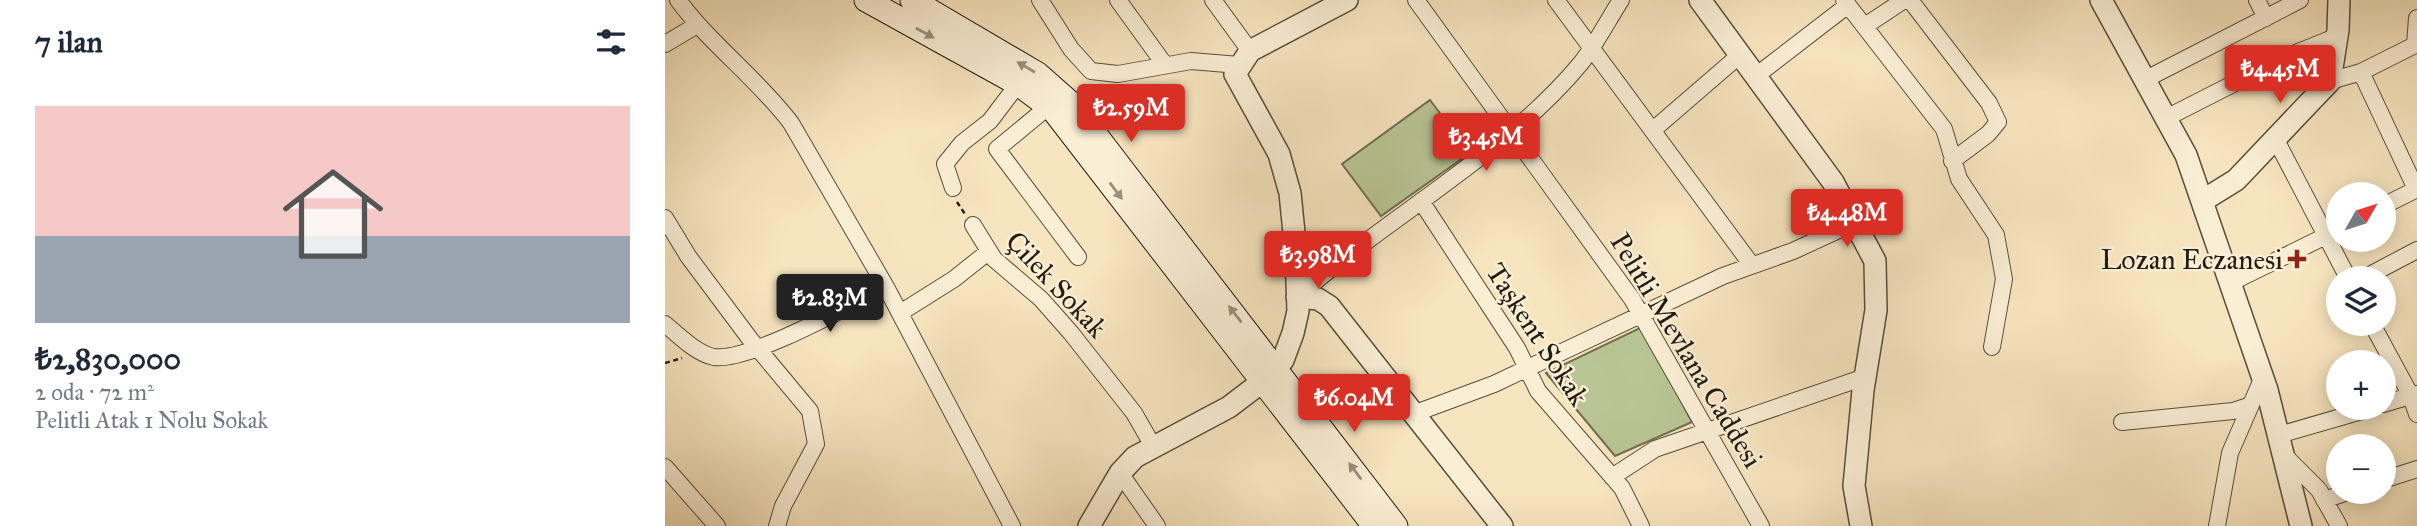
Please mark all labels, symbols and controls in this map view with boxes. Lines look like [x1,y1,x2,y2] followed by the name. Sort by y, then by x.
[592,23,630,61] icon: filters
[35,24,103,60] text: 7 ilan
[916,27,935,39] one-way arrow
[2223,46,2337,105] pin: ₺4.45M
[2241,54,2319,82] text: ₺4.45M
[1017,61,1036,73] one-way arrow
[1074,85,1188,144] pin: ₺2.59M
[1093,93,1169,121] text: ₺2.59M
[1429,114,1543,173] pin: ₺3.45M
[1449,122,1523,150] text: ₺3.45M
[270,151,396,277] icon: home
[1108,182,1122,200] one-way arrow
[2326,182,2396,252] north arrow
[2326,182,2396,504] map controls
[1790,190,1904,249] pin: ₺4.48M
[1807,198,1887,226] text: ₺4.48M
[998,224,1115,345] street label: Çilek Sokak
[1603,226,1771,474] street label: Pelitli Mevlana Caddesi
[1261,232,1375,291] pin: ₺3.98M
[1280,240,1356,268] text: ₺3.98M
[2101,242,2283,277] place label: Lozan Eczanesi
[2289,251,2305,267] marker: Lozan Eczanesi
[1479,256,1597,412] street label: Taşkent Sokak
[2326,266,2396,336] button: layers
[773,274,887,334] pin: ₺2.83M
[793,283,867,311] text: ₺2.83M
[1228,306,1243,324] one-way arrow
[35,341,181,377] text: ₺2,830,000
[2326,350,2396,420] button: +
[1297,374,1411,434] pin: ₺6.04M
[35,378,154,406] text: 2 oda · 72 m²
[1314,383,1394,411] text: ₺6.04M
[35,406,268,434] text: Pelitli Atak 1 Nolu Sokak
[2326,434,2396,504] button: −
[1347,463,1362,481] one-way arrow

